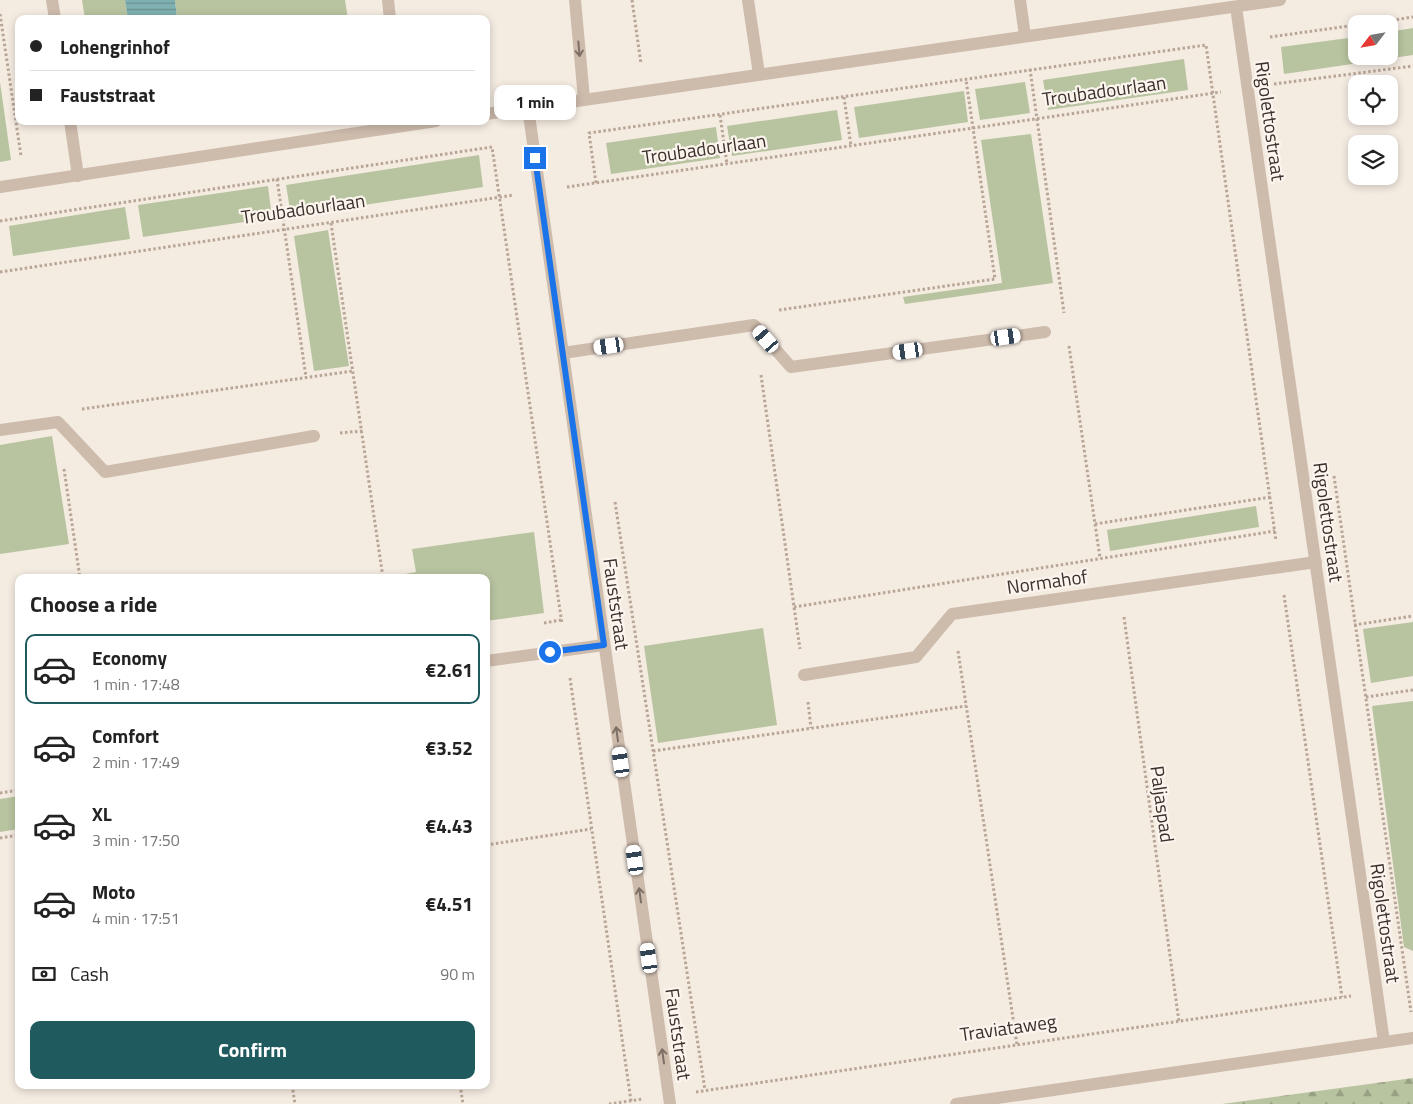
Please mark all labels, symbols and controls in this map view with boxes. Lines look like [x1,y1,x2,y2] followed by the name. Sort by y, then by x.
[1348,15,1398,65] north arrow
[1348,15,1398,185] map controls
[60,32,170,61] text: Lohengrinhof
[575,40,584,56] one-way arrow
[1248,59,1294,183] street label: Rigolettostraat
[1040,67,1168,113] street label: Troubadourlaan
[1348,75,1398,125] button: locate
[60,80,155,109] text: Fauststraat
[494,86,576,120] callout: 1 min
[516,90,554,114] text: 1 min
[640,125,768,171] street label: Troubadourlaan
[1348,135,1398,185] button: layers
[524,147,546,169] route end
[239,185,367,231] street label: Troubadourlaan
[750,323,781,355] car
[990,327,1021,347] car
[593,336,624,356] car
[892,341,923,361] car
[1306,460,1352,584] street label: Rigolettostraat
[596,556,638,652] street label: Fauststraat
[1005,561,1090,601] street label: Normahof
[30,587,157,621] text: Choose a ride
[539,641,561,663] route start
[92,643,167,672] text: Economy
[32,647,77,692] icon: car
[426,655,473,684] text: €2.61
[92,672,180,696] text: 1 min · 17:48
[92,721,159,750] text: Comfort
[32,725,77,770] icon: car
[611,726,621,742] one-way arrow
[426,733,473,762] text: €3.52
[611,746,630,778] car
[92,750,180,774] text: 2 min · 17:49
[1143,764,1183,844] street label: Paljaspad
[92,799,112,828] text: XL
[32,803,77,848] icon: car
[426,811,473,840] text: €4.43
[92,828,180,852] text: 3 min · 17:50
[625,844,644,876] car
[1363,861,1409,985] street label: Rigolettostraat
[92,877,135,906] text: Moto
[32,881,77,926] icon: car
[635,887,645,903] one-way arrow
[426,889,473,918] text: €4.51
[92,906,180,930] text: 4 min · 17:51
[639,942,658,974] car
[70,959,109,988] text: Cash
[30,960,58,988] icon: cash
[440,962,475,986] text: 90 m
[658,986,700,1082] street label: Fauststraat
[958,1006,1058,1048] street label: Traviataweg
[30,1021,475,1079] button: Confirm
[658,1048,668,1064] one-way arrow

